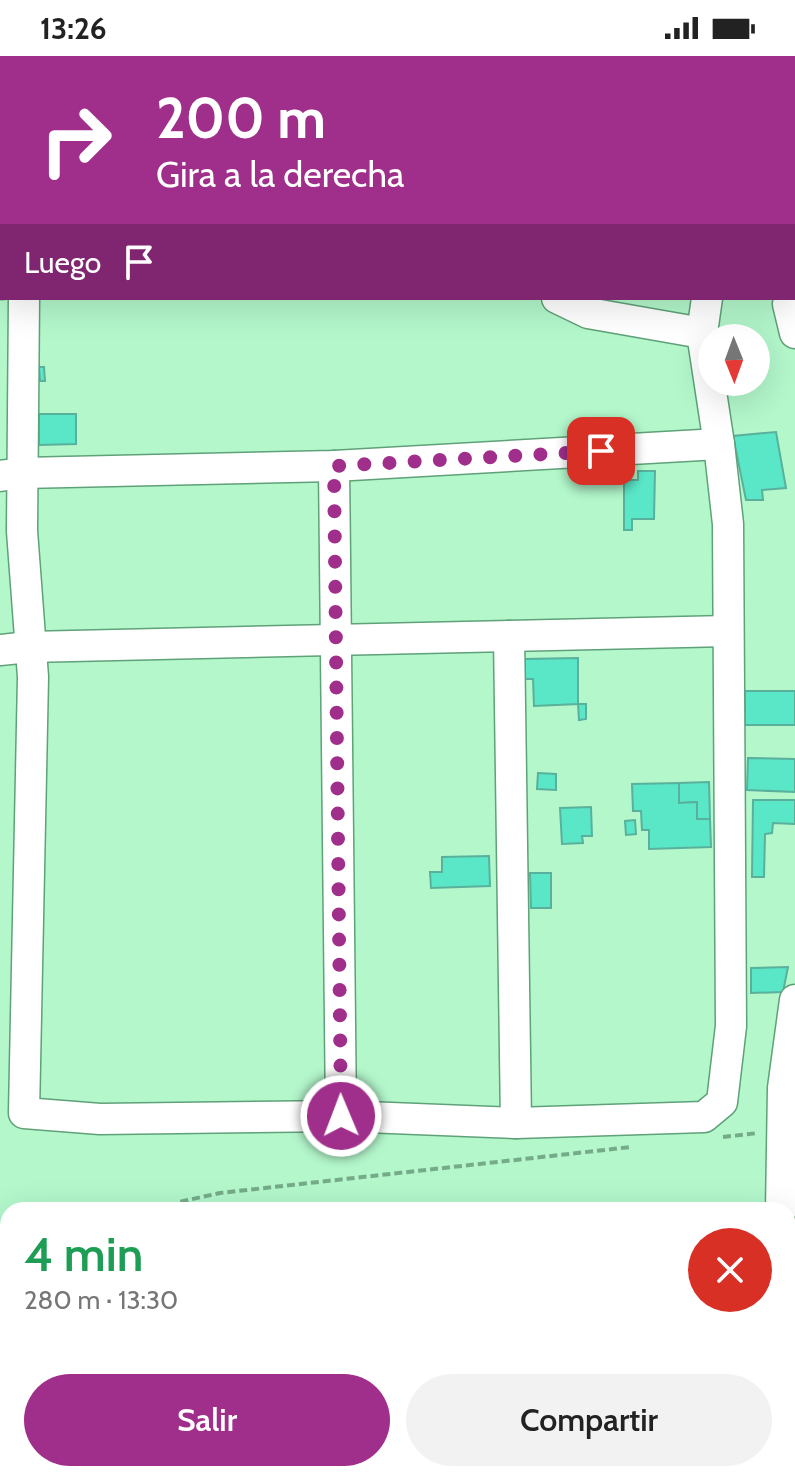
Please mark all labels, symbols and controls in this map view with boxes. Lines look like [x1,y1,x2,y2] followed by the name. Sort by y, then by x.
[40,10,107,47] text: 13:26
[156,84,326,152] text: 200 m
[24,88,128,192] icon: right
[156,152,404,196] text: Gira a la derecha
[117,240,161,284] icon: arrive
[24,244,101,281] text: Luego
[698,324,770,396] north arrow
[698,324,770,396] map controls
[567,417,635,485] pin
[579,429,623,473] icon: arrive
[299,1074,383,1158] position arrow
[24,1225,143,1283] text: 4 min
[688,1228,772,1312] button: close
[24,1284,178,1316] text: 280 m · 13:30
[24,1374,390,1466] button: Salir
[406,1374,772,1466] button: Compartir

